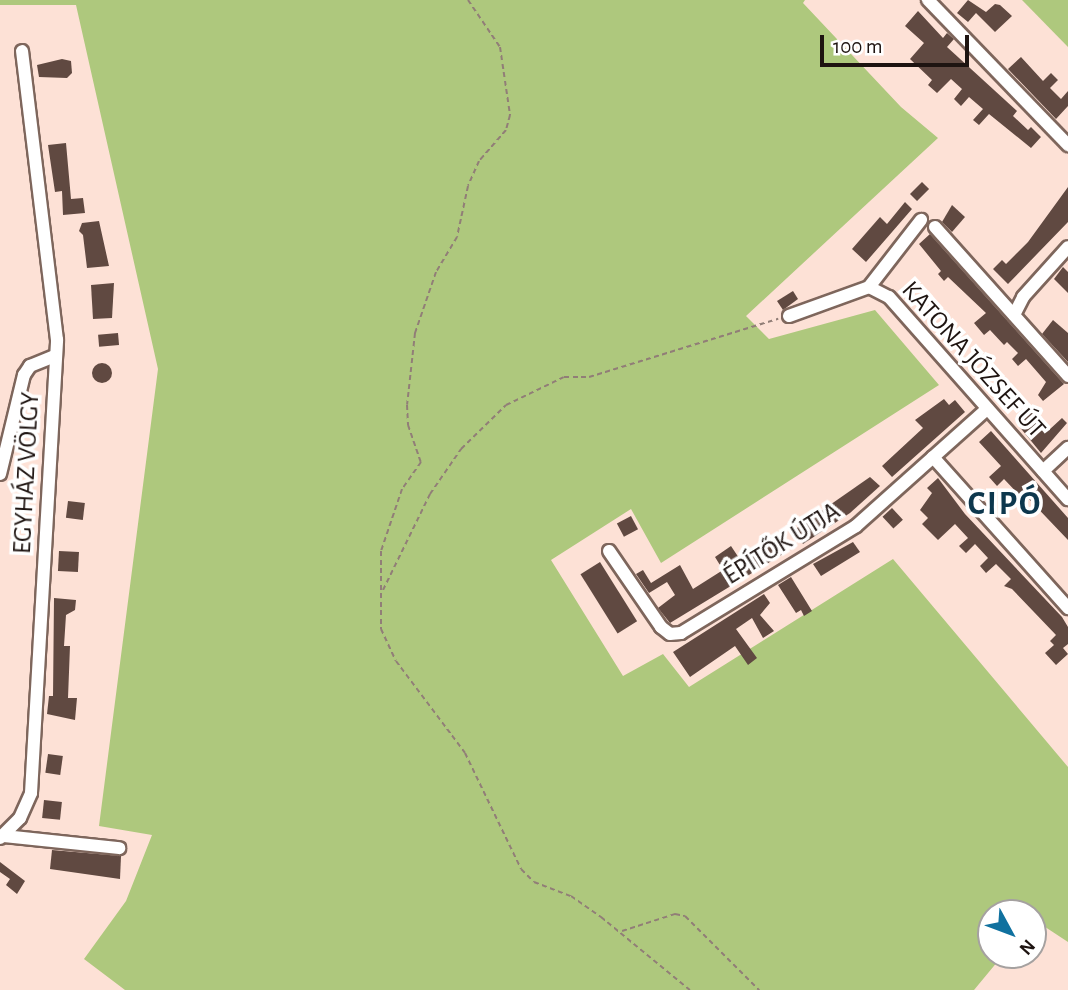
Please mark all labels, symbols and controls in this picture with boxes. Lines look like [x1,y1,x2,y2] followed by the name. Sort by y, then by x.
[823,21,972,65] scale bar
[833,36,883,57] text: 100 m
[894,275,1052,445] street label: KATONA JÓZSEF ÚT
[7,391,47,555] street label: EGYHÁZ VÖLGY
[968,485,1042,525] district label: CIPÓ
[718,496,846,592] street label: ÉPÍTŐK ÚTJA
[977,899,1047,969] north arrow
[1015,936,1038,958] text: N

